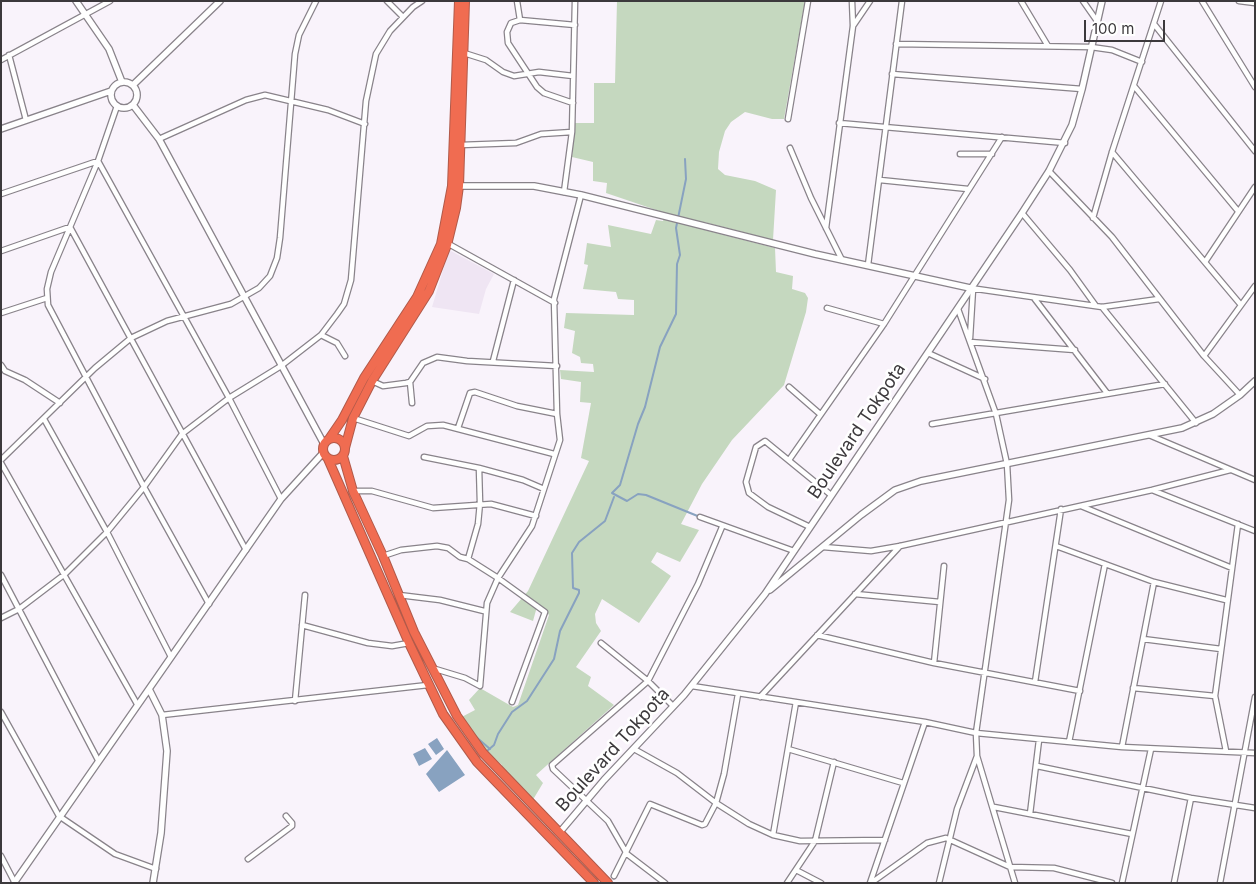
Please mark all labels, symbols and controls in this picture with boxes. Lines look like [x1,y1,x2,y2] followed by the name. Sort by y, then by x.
[1086,10,1167,42] scale bar
[1092,19,1134,38] text: 100 m
[804,359,910,503] street label: Boulevard Tokpota
[552,684,674,816] street label: Boulevard Tokpota

